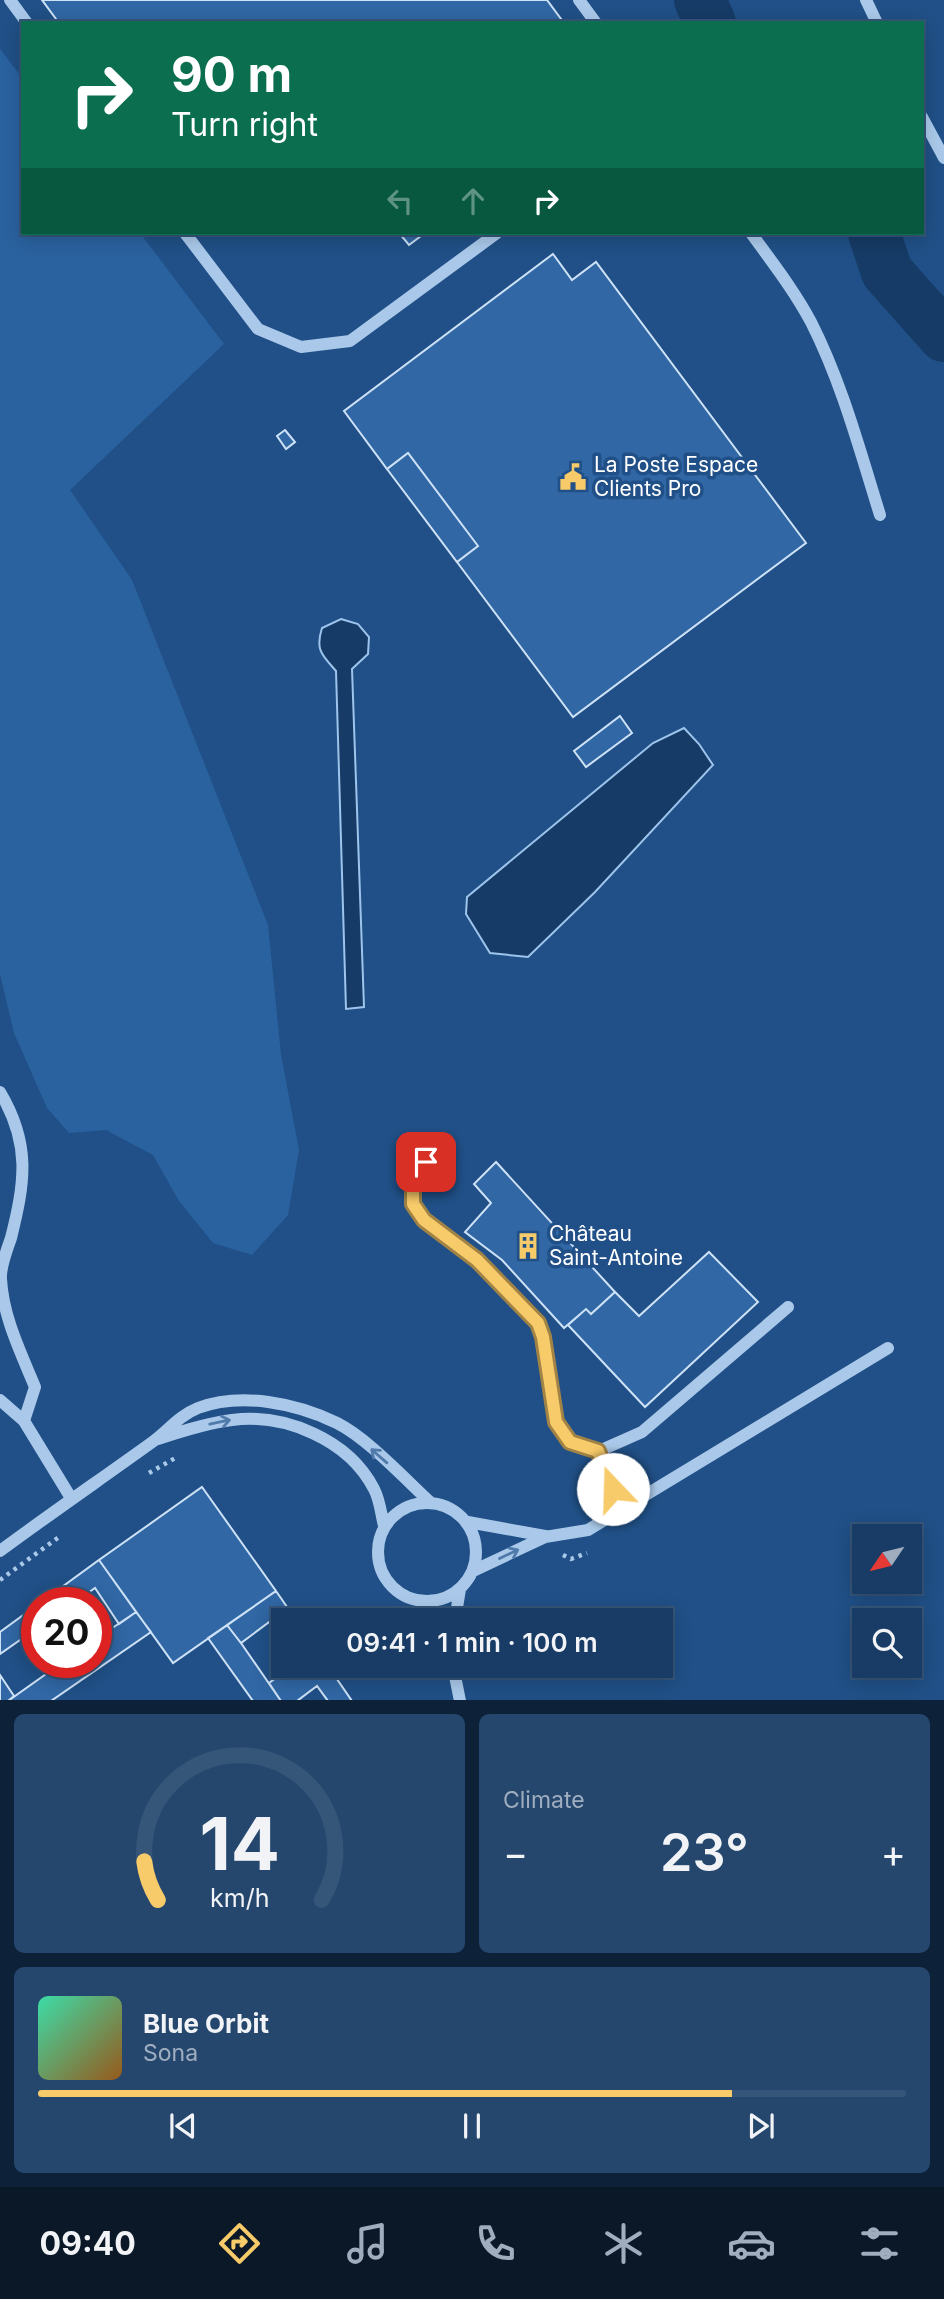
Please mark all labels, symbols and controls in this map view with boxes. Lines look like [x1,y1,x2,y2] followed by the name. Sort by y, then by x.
[171,45,292,104] text: 90 m
[56,49,147,140] icon: right
[171,105,318,144] text: Turn right
[381,182,419,220] icon: left
[454,182,492,220] icon: ahead
[527,182,565,220] icon: right
[594,452,758,501] place label: La Poste Espace Clients Pro
[558,462,588,492] public building icon: La Poste Espace Clients Pro
[396,1132,456,1192] pin
[407,1143,445,1181] icon: arrive
[549,1221,683,1270] place label: Château Saint-Antoine
[513,1231,543,1261] building icon: Château Saint-Antoine
[208,1415,231,1429] one-way arrow
[370,1448,388,1464] one-way arrow
[576,1452,650,1526] position arrow
[852,1524,922,1594] north arrow
[852,1524,922,1678] map controls
[498,1546,519,1560] one-way arrow
[21,1587,112,1678] speed limit sign: 20
[852,1608,922,1678] button: search
[346,1627,598,1658] text: 09:41 · 1 min · 100 m
[503,1786,585,1814] text: Climate
[199,1799,280,1888] text: 14
[660,1821,749,1884] text: 23°
[503,1830,528,1876] text: −
[881,1830,906,1876] text: +
[210,1882,269,1912] text: km/h
[143,2008,269,2039] text: Blue Orbit
[143,2039,198,2067] text: Sona
[164,2107,202,2145] icon: previous
[453,2107,491,2145] icon: pause
[742,2107,780,2145] icon: next
[215,2219,264,2268] icon: directions
[343,2219,392,2268] icon: music
[471,2219,520,2268] icon: phone
[599,2219,648,2268] icon: climate
[727,2219,776,2268] icon: car
[855,2219,904,2268] icon: filters
[40,2224,136,2263] text: 09:40

